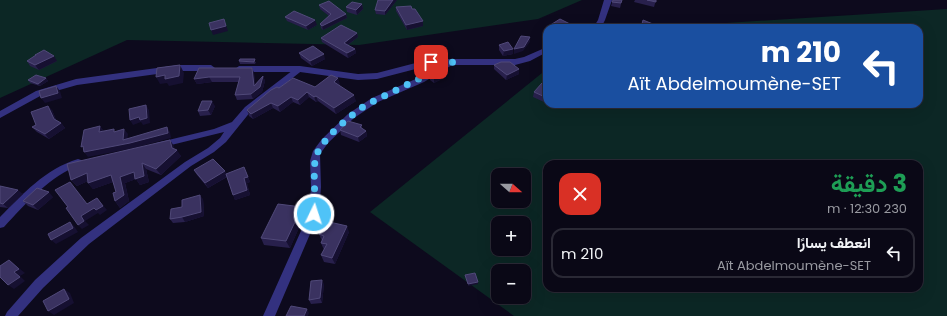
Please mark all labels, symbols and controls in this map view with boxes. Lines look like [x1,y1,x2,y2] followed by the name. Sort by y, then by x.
[761,33,841,72] text: 210 m
[855,40,907,92] icon: left
[414,45,448,79] pin
[420,51,442,73] icon: arrive
[628,71,841,96] text: Aït Abdelmoumène-SET
[831,167,907,200] text: 3 دقيقة
[491,168,531,208] north arrow
[491,168,531,304] map controls
[559,173,601,215] button: close
[293,193,335,235] position arrow
[827,199,907,218] text: 230 m · 12:30
[491,216,531,256] button: +
[797,232,871,253] text: انعطف يسارًا
[883,242,905,264] icon: left
[561,243,603,264] text: 210 m
[717,256,871,275] text: Aït Abdelmoumène-SET
[491,264,531,304] button: −

